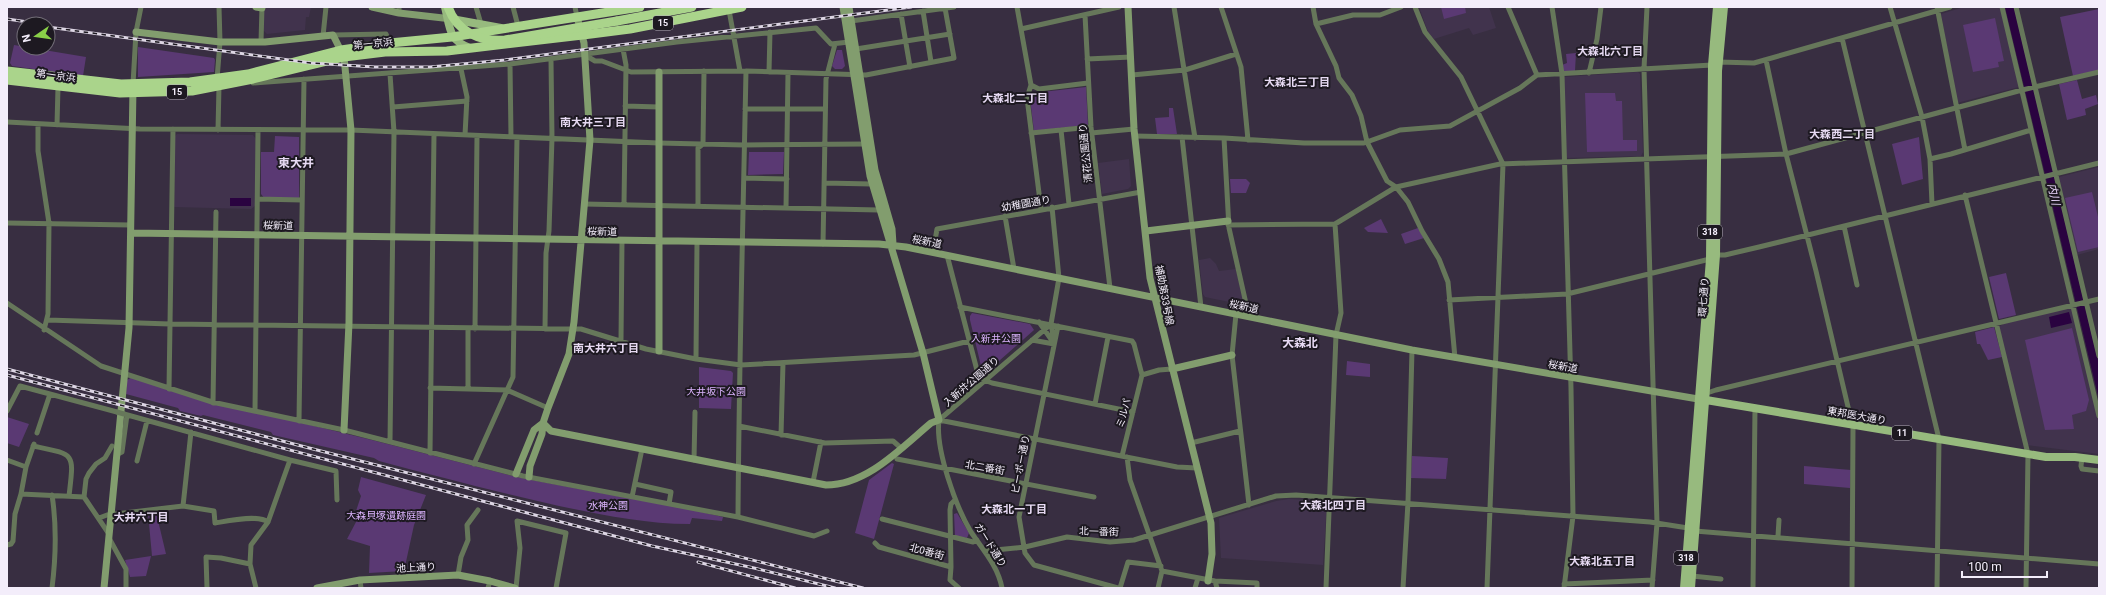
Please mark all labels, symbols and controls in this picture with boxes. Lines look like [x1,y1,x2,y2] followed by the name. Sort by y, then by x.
[16,16,56,56] north arrow
[653,16,673,30] road number: 15
[19,33,34,43] text: N
[353,36,394,51] street label: 第一京浜
[1577,45,1643,58] district label: 大森北六丁目
[35,67,77,84] street label: 第一京浜
[1264,76,1330,89] district label: 大森北三丁目
[167,85,187,99] road number: 15
[982,92,1048,105] district label: 大森北二丁目
[560,116,626,129] district label: 南大井三丁目
[1077,123,1094,183] street label: 清花公園通り
[1809,128,1875,141] district label: 大森西二丁目
[278,156,314,170] district label: 東大井
[2045,182,2063,207] water label: 内川
[1001,194,1052,213] street label: 幼稚園通り
[263,220,293,231] street label: 桜新道
[1698,225,1722,239] road number: 318
[587,226,617,237] street label: 桜新道
[911,233,943,250] street label: 桜新道
[1153,264,1176,326] street label: 補助第33号線
[1697,277,1710,317] street label: 環七通り
[1228,298,1260,315] street label: 桜新道
[971,333,1021,344] park label: 入新井公園
[1282,336,1318,350] district label: 大森北
[573,342,639,355] district label: 南大井六丁目
[941,354,1001,408] street label: 入新井公園通り
[1547,358,1579,375] street label: 桜新道
[686,386,746,397] park label: 大井坂下公園
[1114,397,1133,429] street label: ミルパ
[1826,405,1887,426] street label: 東邦医大通り
[1892,426,1912,440] road number: 11
[1009,434,1032,495] street label: ピーポー通り
[964,459,1006,476] street label: 北二番街
[1300,499,1366,512] district label: 大森北四丁目
[588,500,628,511] park label: 水神公園
[981,503,1047,516] district label: 大森北一丁目
[346,510,426,521] park label: 大森貝塚遺跡庭園
[114,511,169,524] district label: 大井六丁目
[973,521,1008,569] street label: ガード通り
[1079,525,1119,538] street label: 北一番街
[908,542,945,561] street label: 北0番街
[1674,551,1698,565] road number: 318
[1962,553,2047,579] scale bar
[1569,555,1635,568] district label: 大森北五丁目
[1968,560,2002,574] text: 100 m
[396,561,436,574] street label: 池上通り

